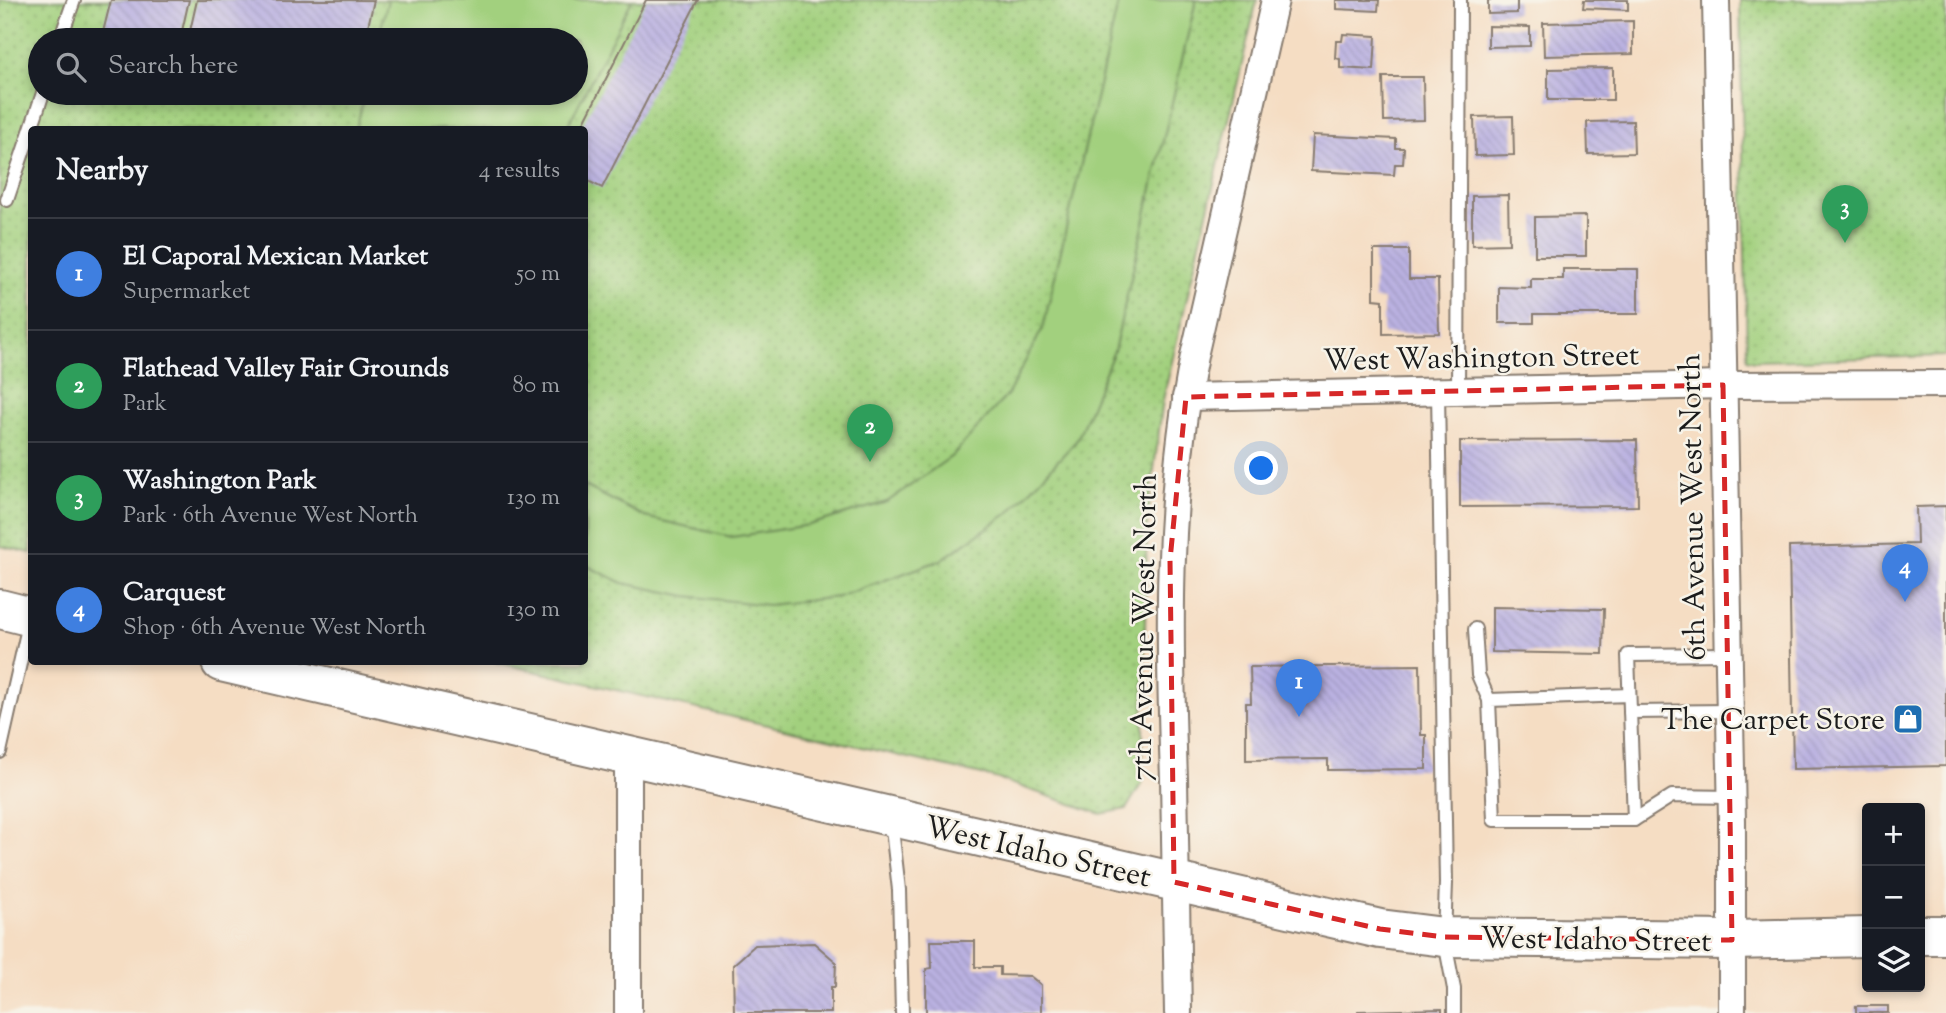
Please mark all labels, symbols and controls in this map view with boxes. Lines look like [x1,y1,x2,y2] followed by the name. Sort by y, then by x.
[28,28,588,105] search box
[52,48,90,86] icon: search
[108,48,238,85] text: Search here
[56,150,148,193] text: Nearby
[479,155,560,188] text: 4 results
[1822,185,1868,243] pin: 3
[123,239,428,276] text: El Caporal Mexican Market
[75,258,83,291] text: 1
[516,258,560,291] text: 50 m
[123,276,250,309] text: Supermarket
[1322,335,1640,384] street label: West Washington Street
[123,351,449,388] text: Flathead Valley Fair Grounds
[1670,352,1719,661] street label: 6th Avenue West North
[74,370,84,403] text: 2
[512,370,560,403] text: 80 m
[123,388,167,421] text: Park
[847,404,893,462] pin: 2
[1244,451,1278,485] your location
[123,463,317,500] text: Washington Park
[1121,472,1170,781] street label: 7th Avenue West North
[74,482,84,515] text: 3
[507,482,560,515] text: 130 m
[123,500,418,533] text: Park · 6th Avenue West North
[1882,544,1928,602] pin: 4
[123,575,225,612] text: Carquest
[73,594,85,627] text: 4
[507,594,560,627] text: 130 m
[123,612,426,645] text: Shop · 6th Avenue West North
[1276,659,1322,717] pin: 1
[1661,700,1885,743] place label: The Carpet Store
[1891,702,1925,736] shop icon: The Carpet Store
[1862,803,1925,992] map controls
[1862,803,1925,866] button: +
[920,807,1155,900] street label: West Idaho Street
[1862,866,1925,929] button: −
[1480,918,1712,965] street label: West Idaho Street
[1862,929,1925,992] button: layers

